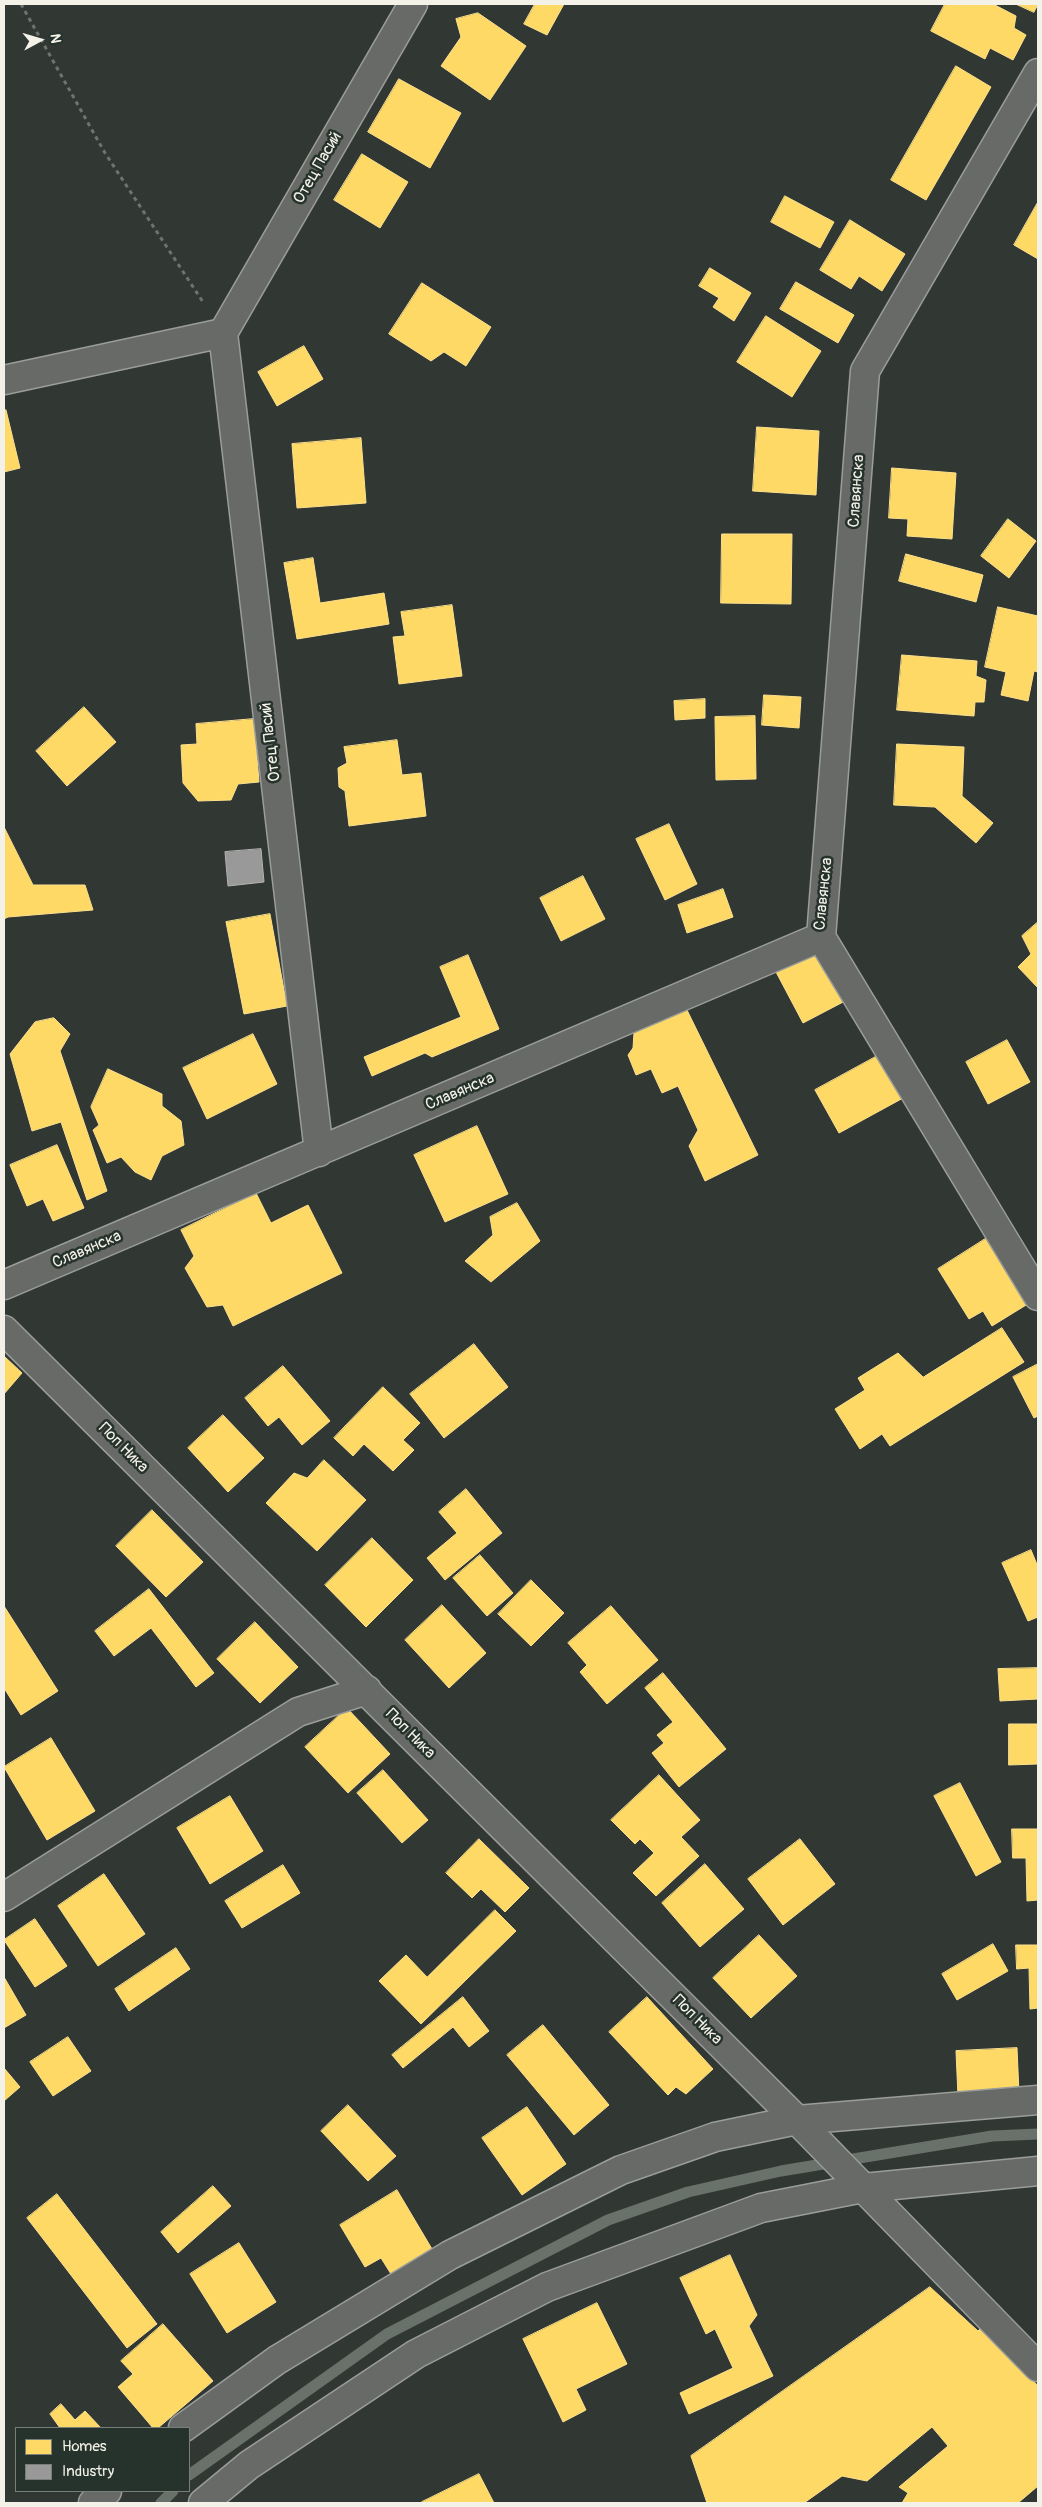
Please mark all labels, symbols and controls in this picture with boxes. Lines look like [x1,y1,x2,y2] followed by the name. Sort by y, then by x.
[15,15,65,65] north arrow
[46,33,64,44] text: N
[290,129,346,207] street label: Отец Пасий
[845,454,869,528] street label: Славянска
[257,701,285,783] street label: Отец Пасий
[811,857,837,931] street label: Славянска
[423,1069,497,1115] street label: Славянска
[50,1227,124,1273] street label: Славянска
[94,1419,152,1477] street label: Поп Ника
[381,1705,439,1763] street label: Поп Ника
[668,1991,726,2049] street label: Поп Ника
[15,2427,190,2492] legend
[62,2437,107,2456] text: Homes
[62,2462,114,2481] text: Industry

